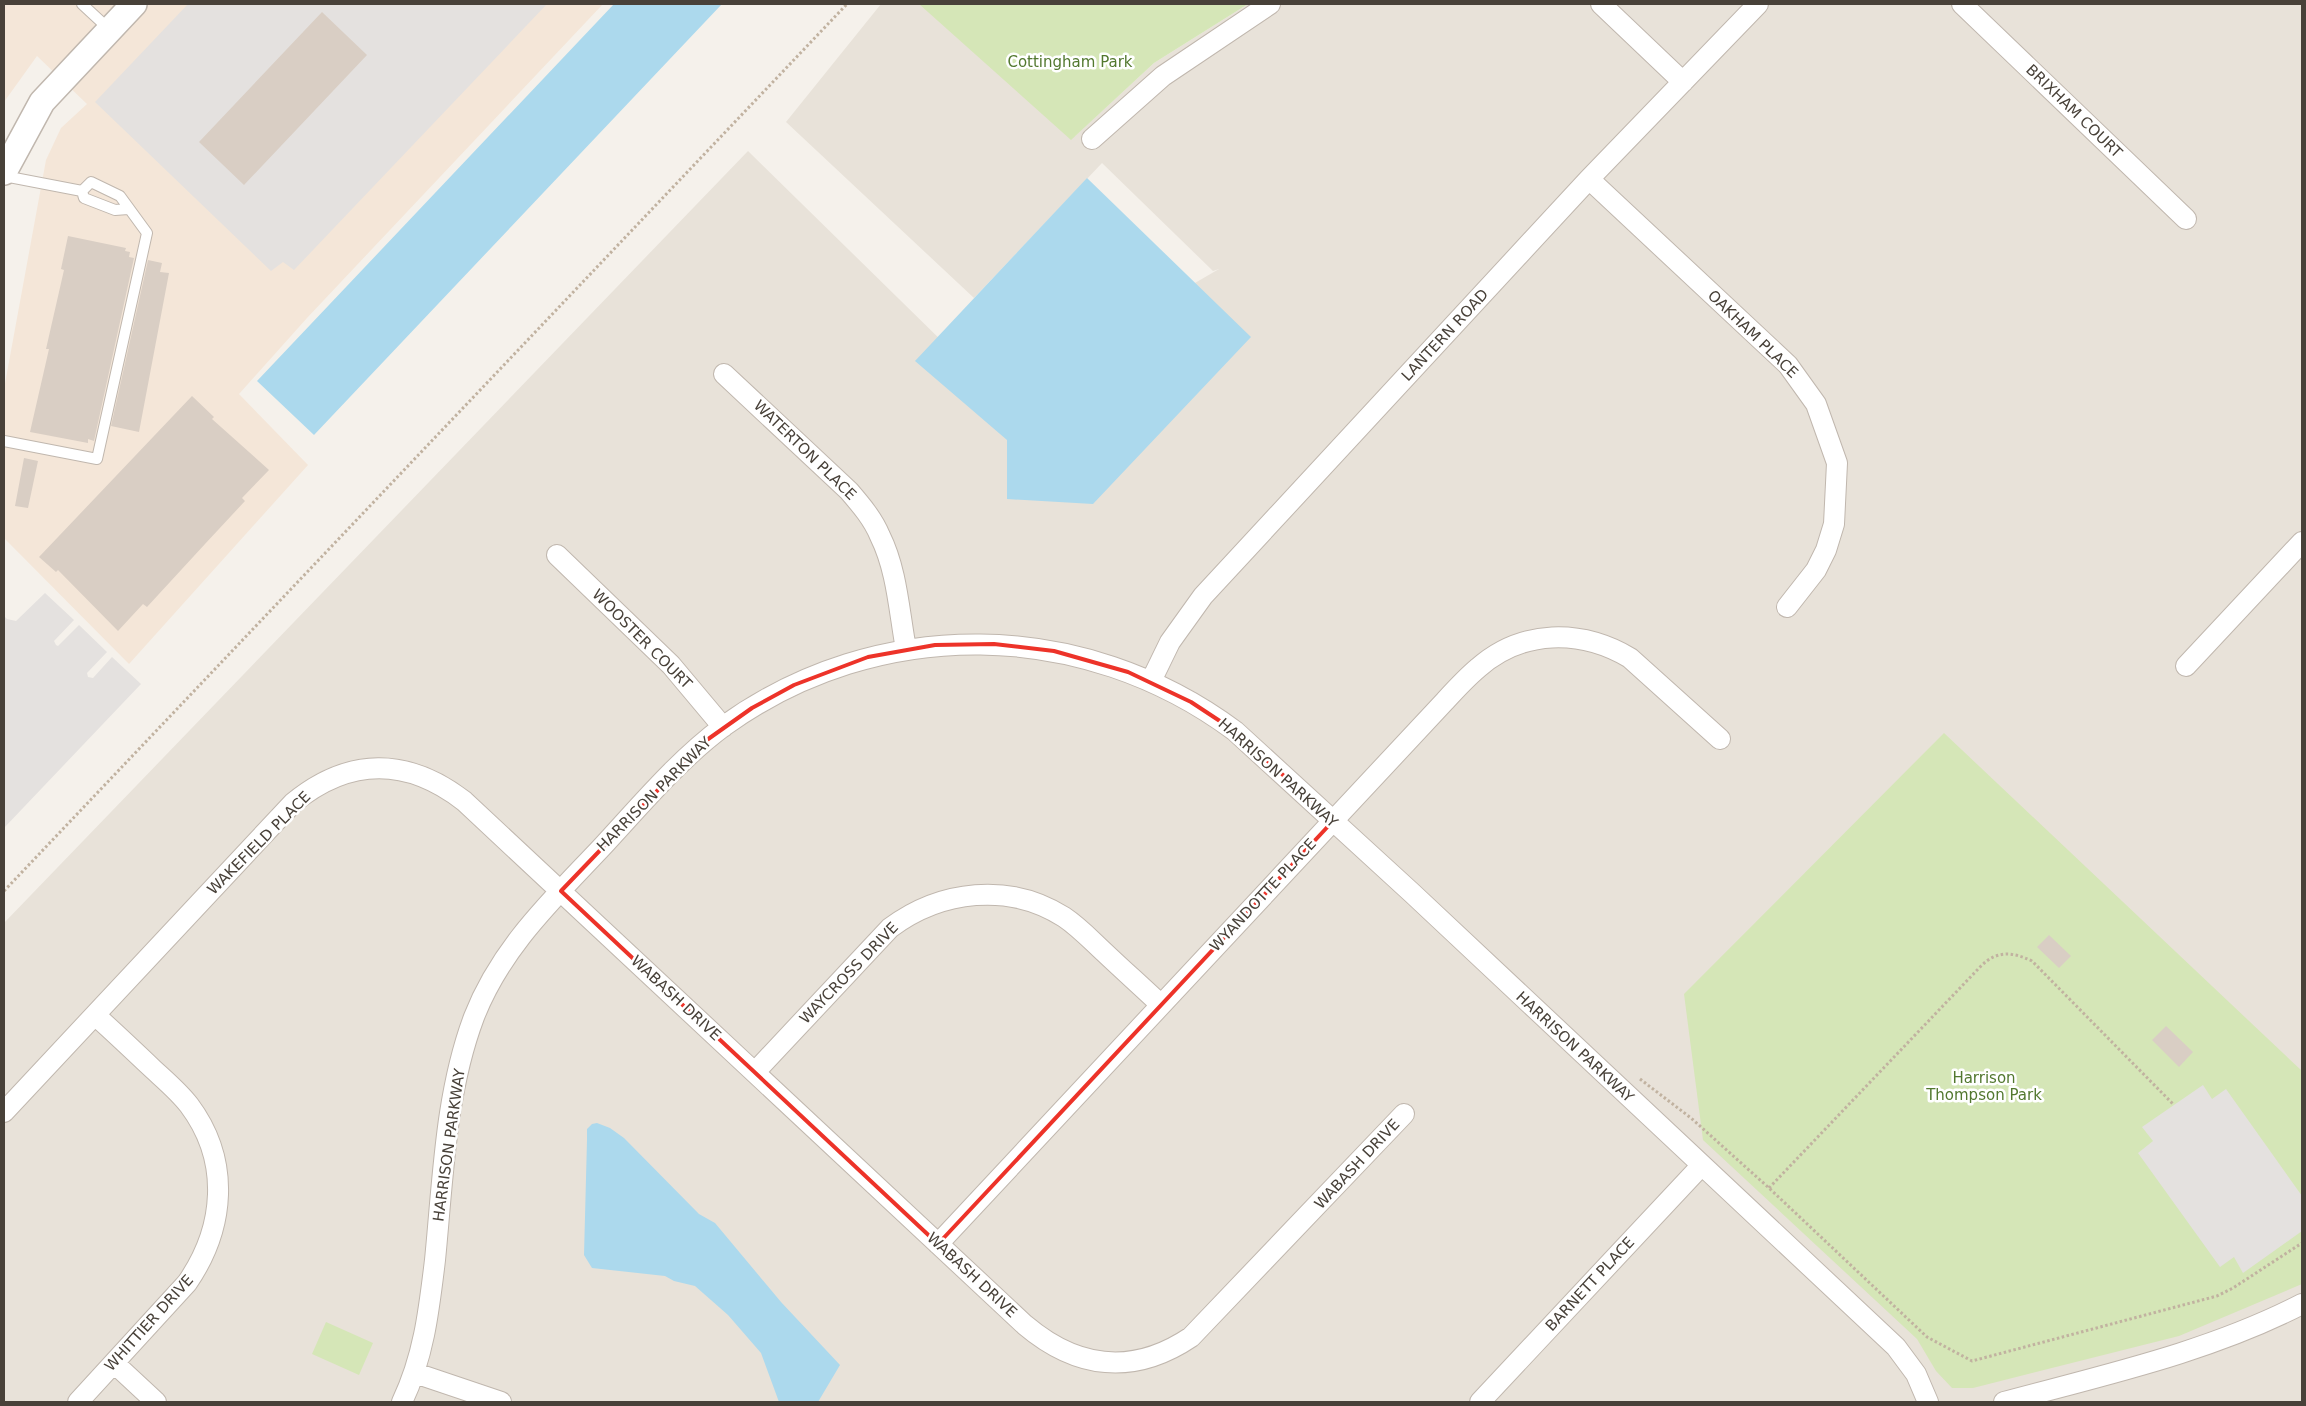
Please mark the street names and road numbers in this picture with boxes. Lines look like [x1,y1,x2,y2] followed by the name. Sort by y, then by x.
[2022,61,2126,162] street label: BRIXHAM COURT
[1398,285,1492,385] street label: LANTERN ROAD
[1704,286,1802,382] street label: OAKHAM PLACE
[750,396,860,504] street label: WATERTON PLACE
[588,585,696,693] street label: WOOSTER COURT
[1215,715,1342,832] street label: HARRISON PARKWAY
[593,732,716,855] street label: HARRISON PARKWAY
[204,788,314,898] street label: WAKEFIELD PLACE
[1206,835,1320,955] street label: WYANDOTTE PLACE
[796,919,902,1027] street label: WAYCROSS DRIVE
[627,952,725,1044] street label: WABASH DRIVE
[1512,988,1638,1107] street label: HARRISON PARKWAY
[429,1066,469,1223] street label: HARRISON PARKWAY
[1311,1115,1403,1213] street label: WABASH DRIVE
[923,1229,1021,1321] street label: WABASH DRIVE
[1542,1233,1638,1335] street label: BARNETT PLACE
[101,1271,197,1375] street label: WHITTIER DRIVE

